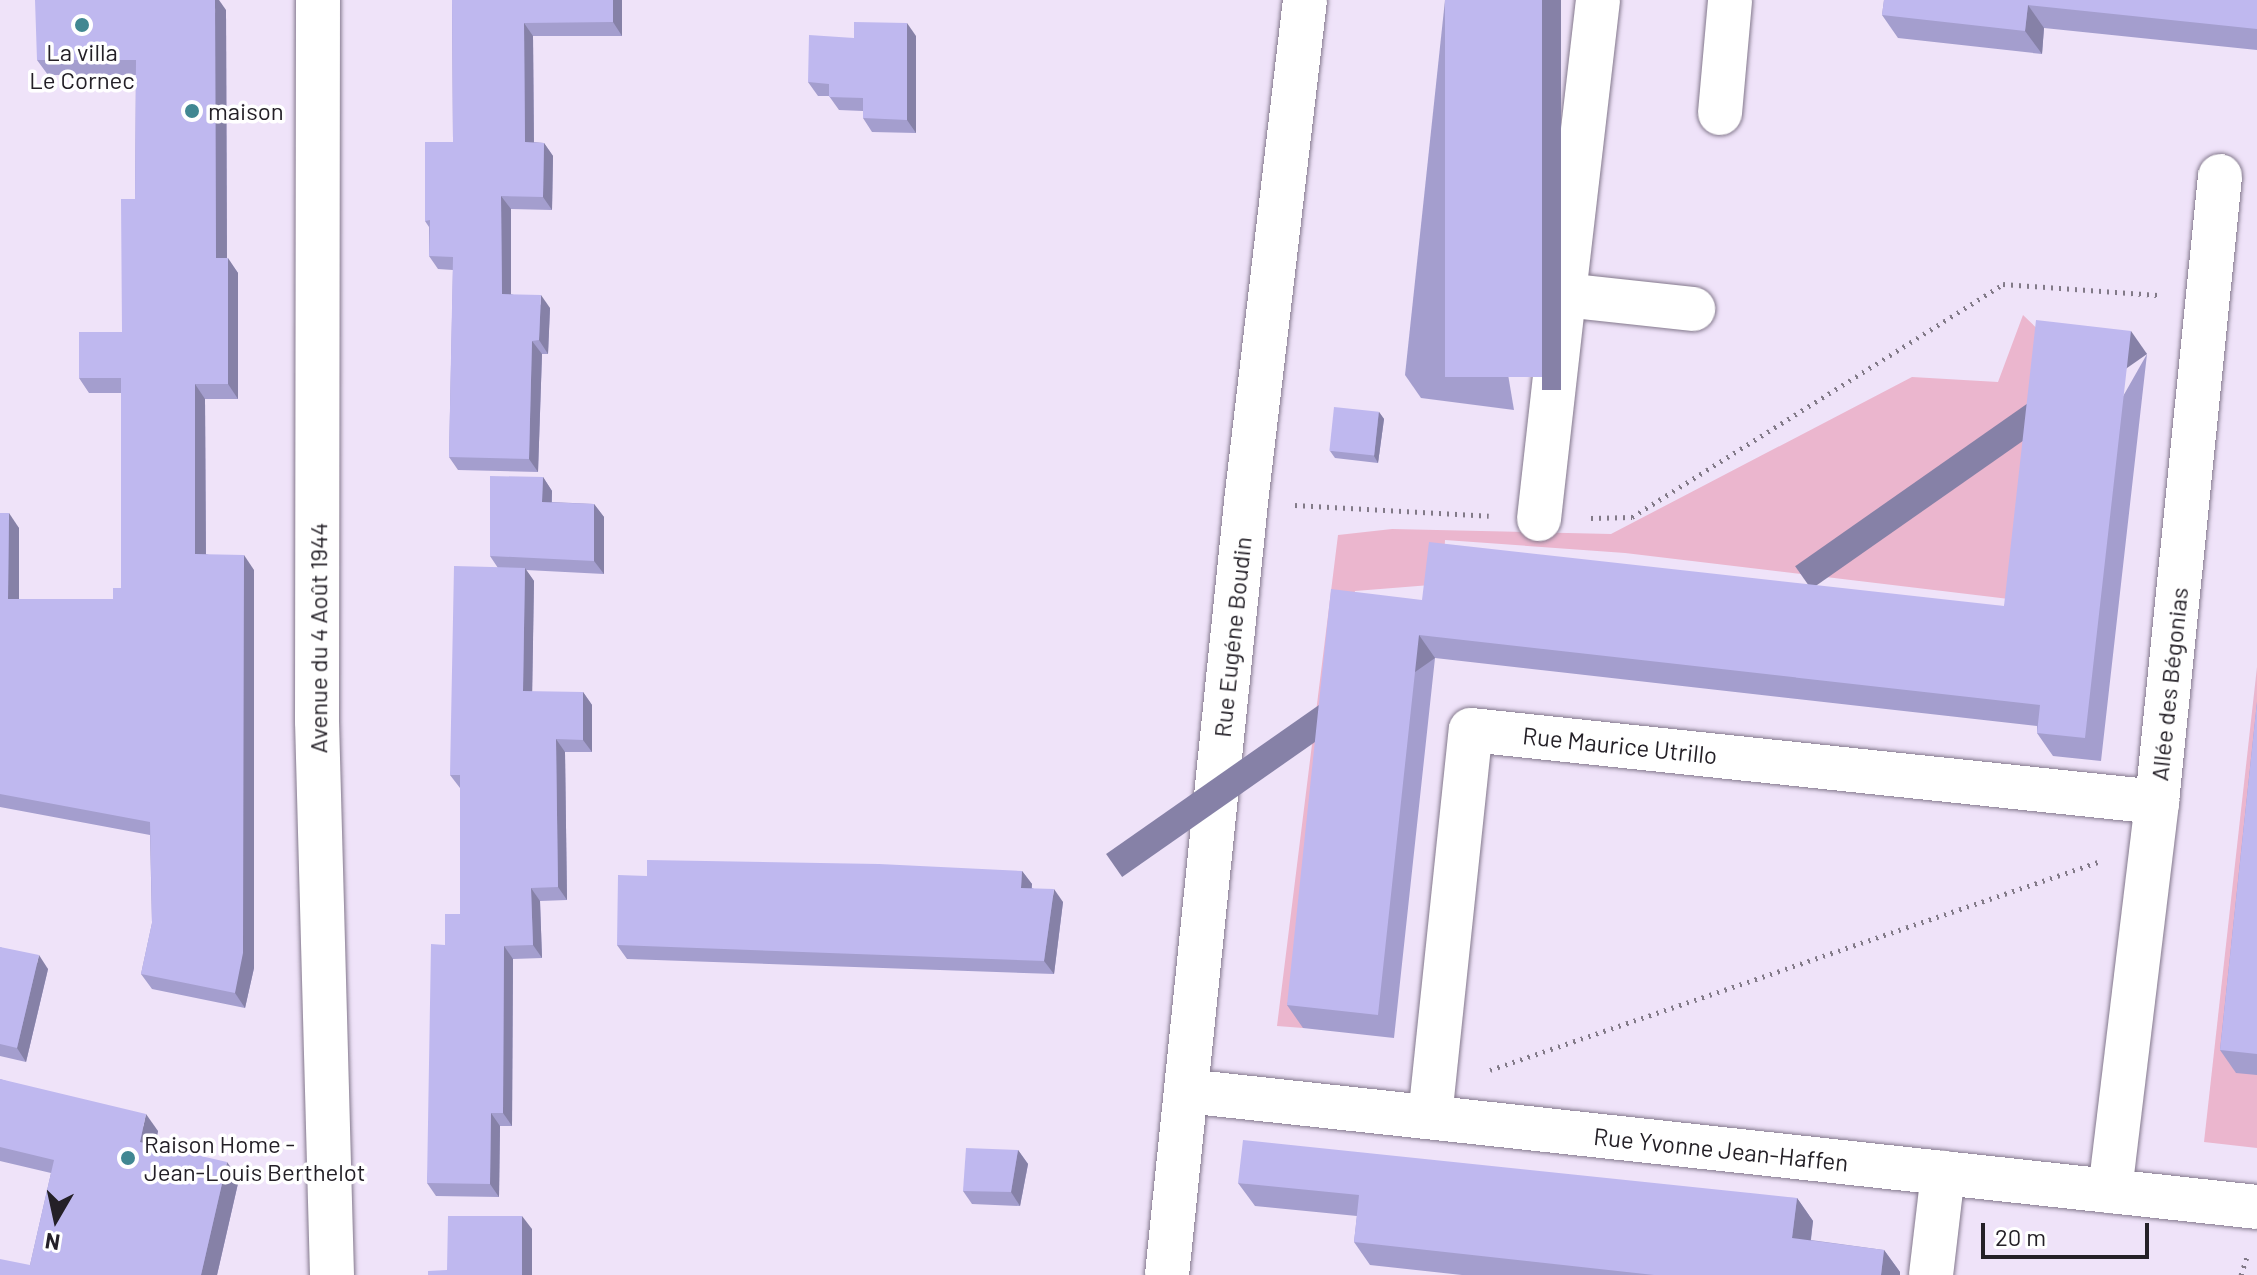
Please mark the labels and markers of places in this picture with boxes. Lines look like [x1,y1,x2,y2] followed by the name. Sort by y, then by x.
[73,16,91,34] marker: La villa Le Cornec
[29,38,135,94] place label: La villa Le Cornec
[208,97,284,125] place label: maison
[183,102,201,120] marker: maison
[144,1130,365,1186] place label: Raison Home - Jean-Louis Berthelot
[119,1149,137,1167] marker: Raison Home - Jean-Louis Berthelot

